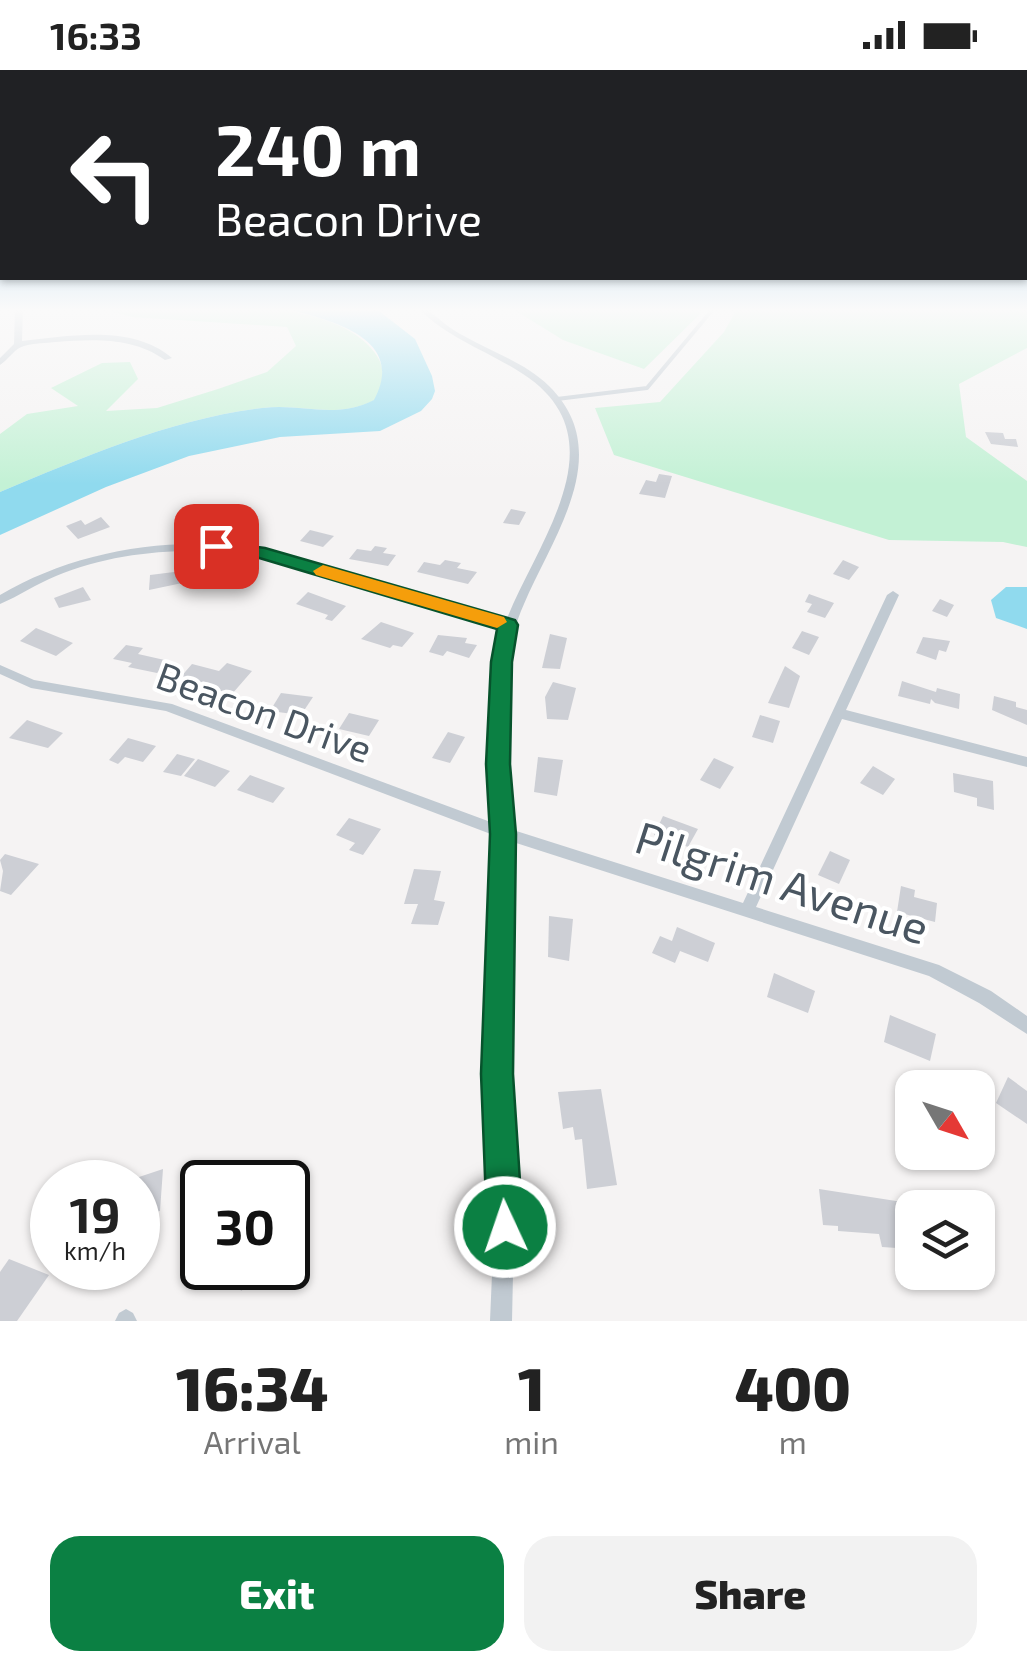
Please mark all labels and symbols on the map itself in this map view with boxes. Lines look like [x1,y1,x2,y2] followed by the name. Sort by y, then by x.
[174,504,259,589] pin
[151,651,378,771] street label: Beacon Drive
[629,808,936,954] street label: Pilgrim Avenue
[895,1070,995,1170] north arrow
[180,1160,310,1290] speed limit sign: 30
[453,1175,557,1279] position arrow

